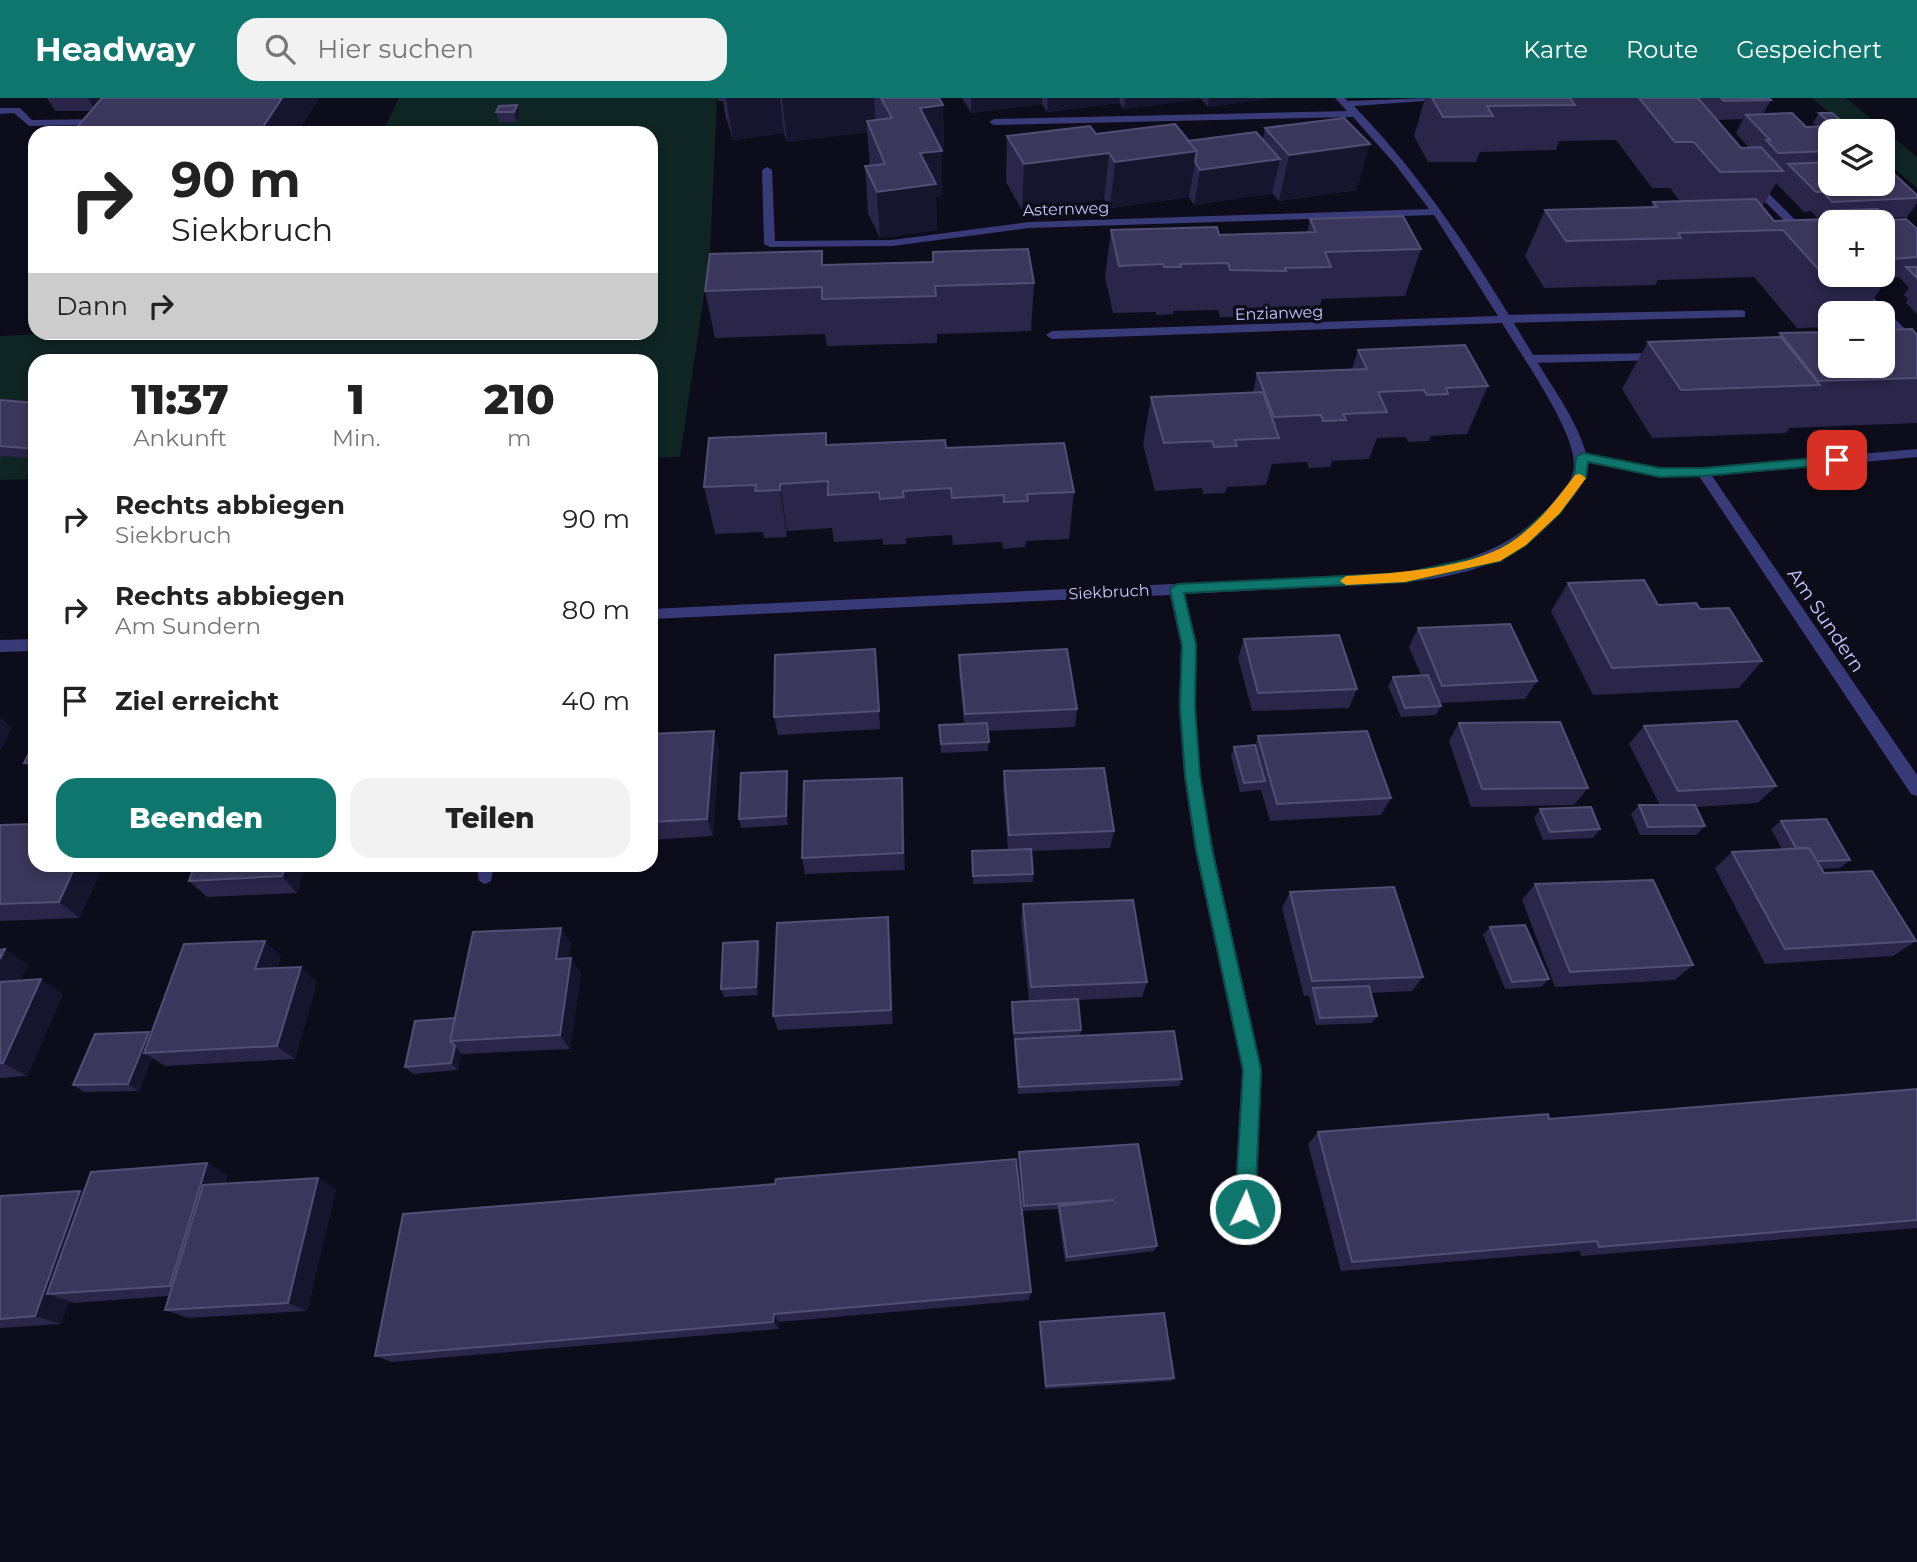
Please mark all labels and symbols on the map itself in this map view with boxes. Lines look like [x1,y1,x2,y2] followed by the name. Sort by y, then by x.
[1022,198,1110,220] street label: Asternweg
[1234,302,1324,324] street label: Enzianweg
[1807,430,1867,490] pin
[1783,564,1869,676] street label: Am Sundern
[1068,580,1150,604] street label: Siekbruch
[1208,1172,1282,1246] position arrow

